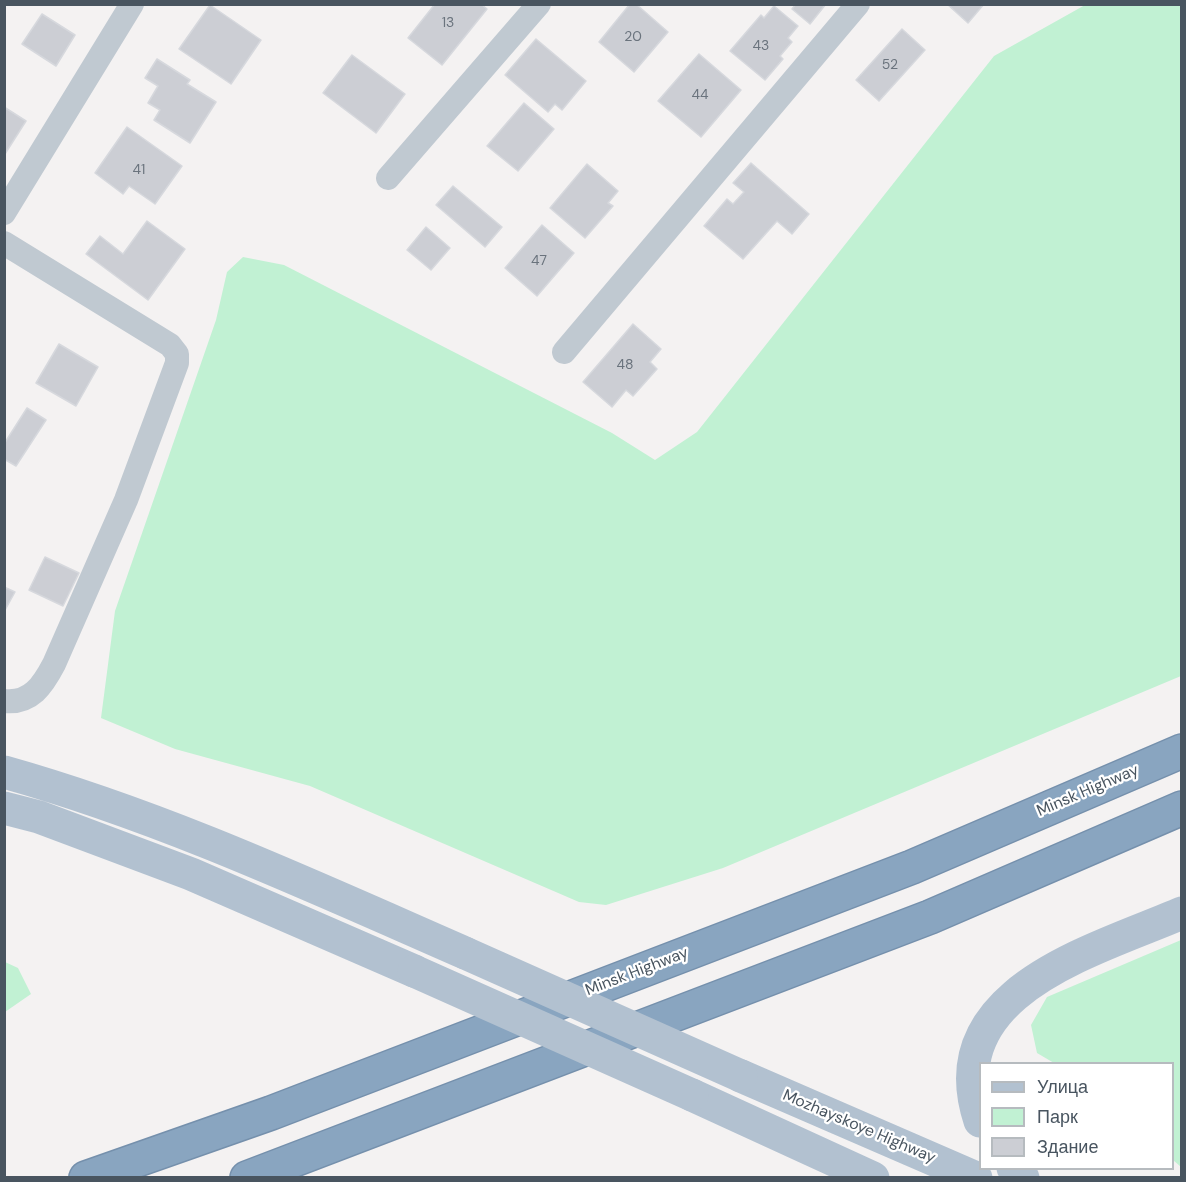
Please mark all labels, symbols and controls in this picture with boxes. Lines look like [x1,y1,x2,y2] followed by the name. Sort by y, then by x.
[442,15,454,31] house number: 13
[624,29,642,45] house number: 20
[753,38,769,54] house number: 43
[882,57,898,73] house number: 52
[692,87,708,103] house number: 44
[133,162,145,178] house number: 41
[531,253,547,269] house number: 47
[616,357,634,373] house number: 48
[1034,761,1142,821] street label: Minsk Highway
[583,944,691,1000] street label: Minsk Highway
[979,1062,1174,1170] legend
[1037,1075,1088,1099] text: Улица
[780,1086,938,1168] street label: Mozhayskoye Highway
[1037,1105,1078,1129] text: Парк
[1037,1135,1098,1159] text: Здание

